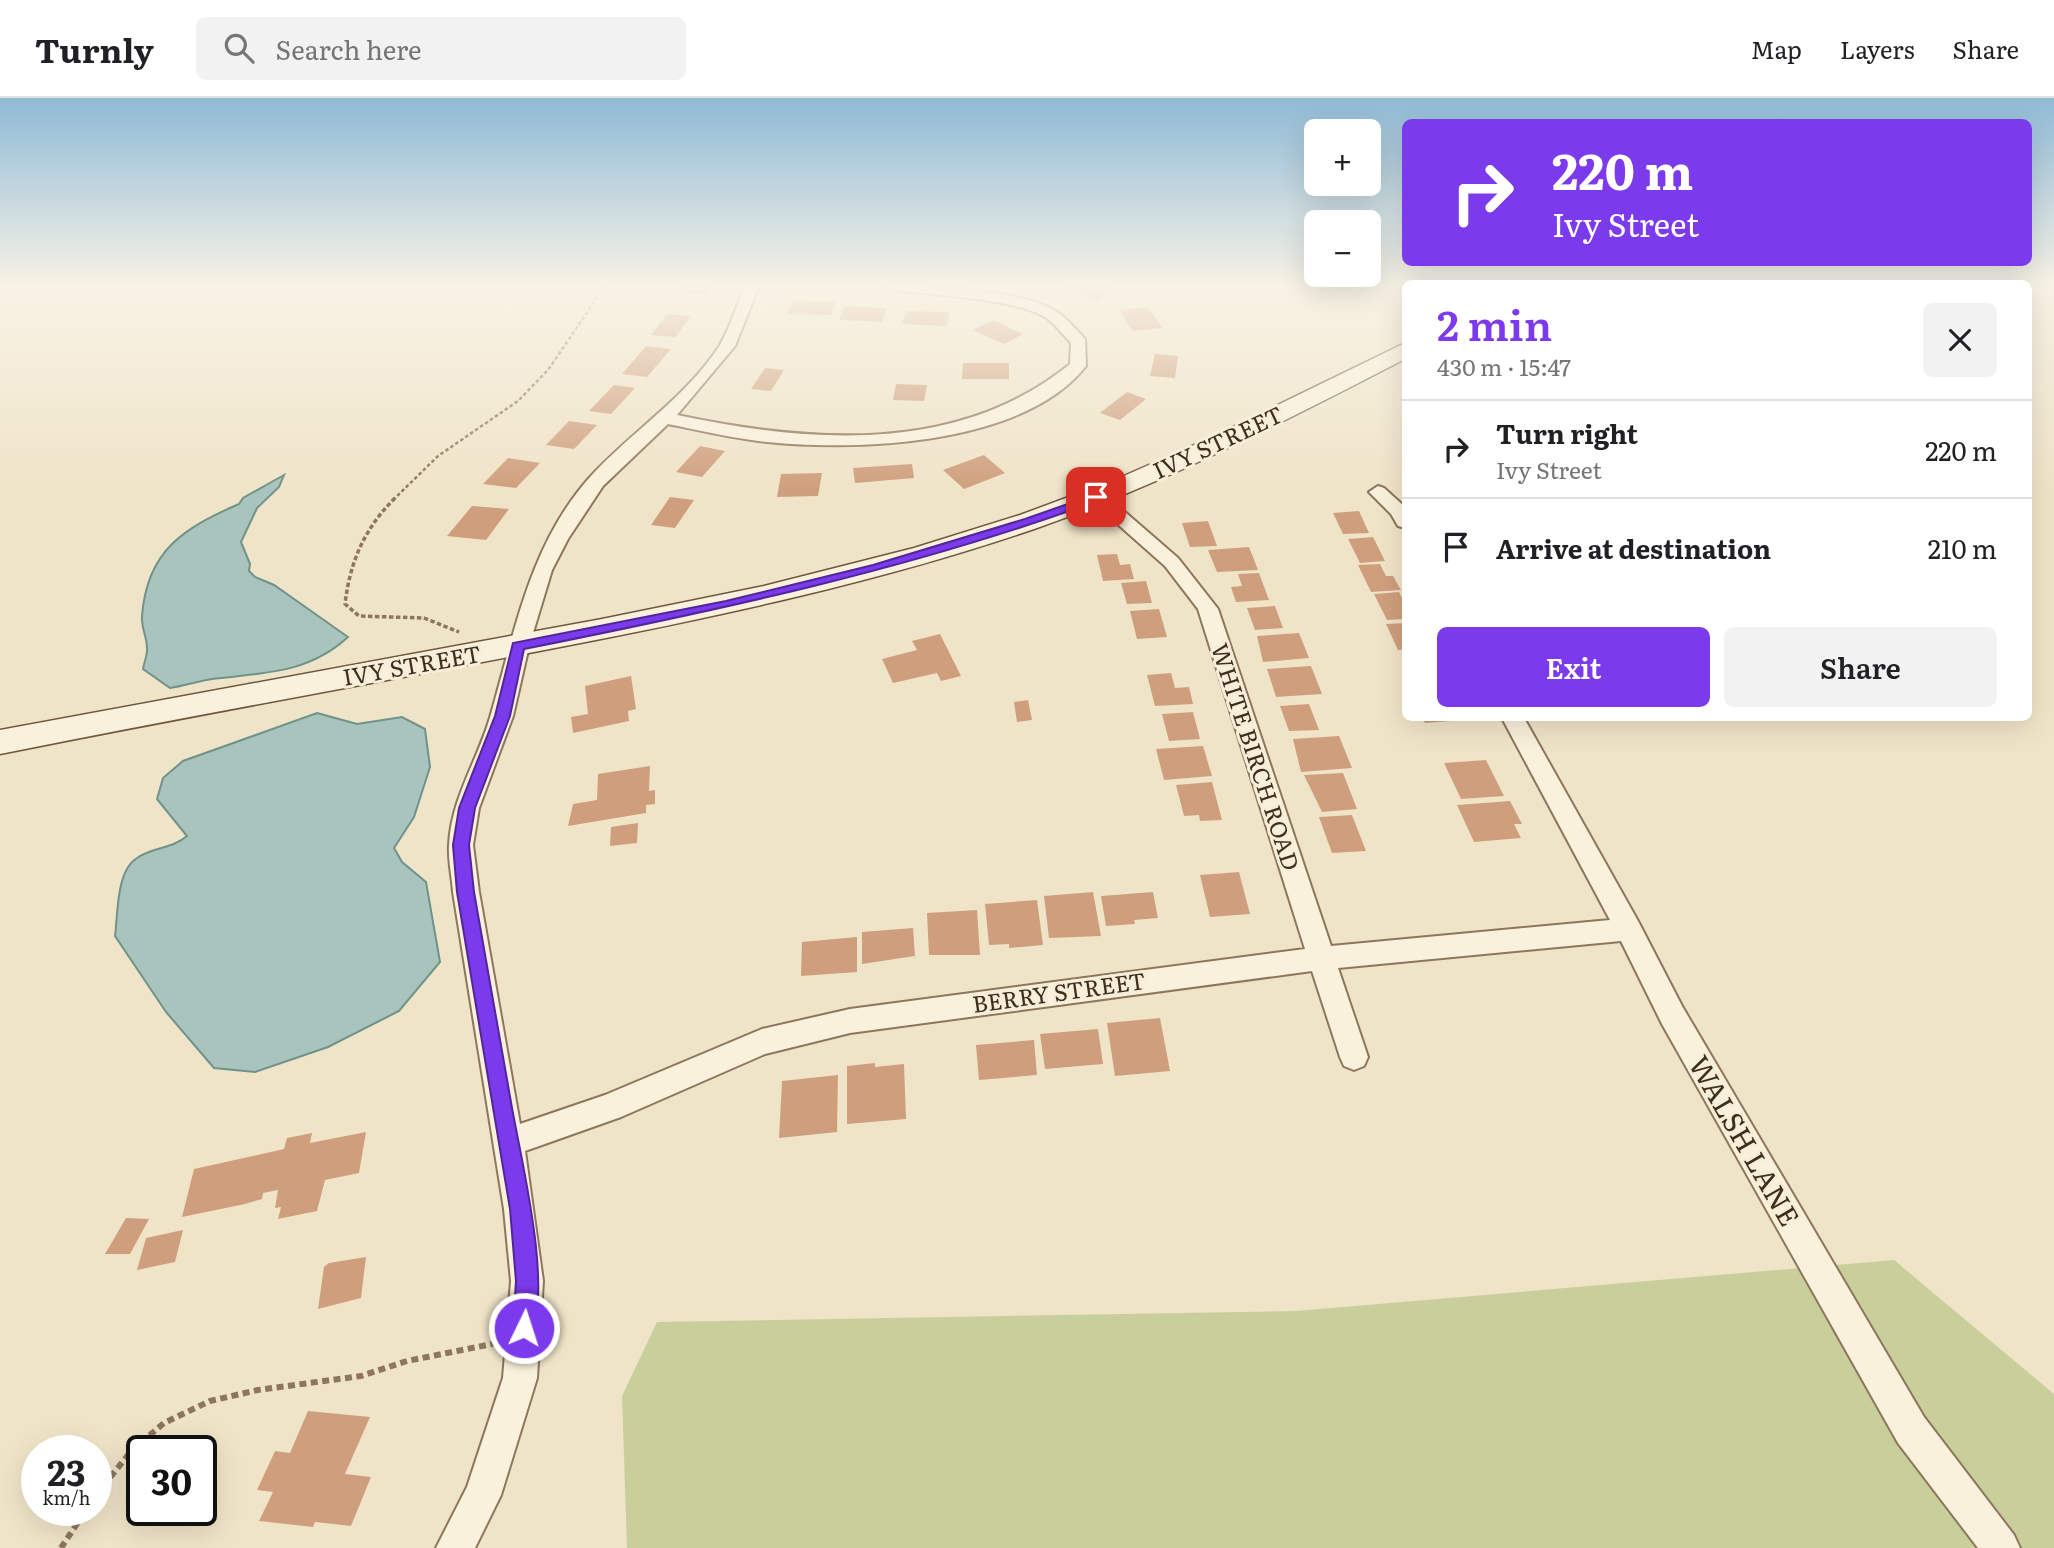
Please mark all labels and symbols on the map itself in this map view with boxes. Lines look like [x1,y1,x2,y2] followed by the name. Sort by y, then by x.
[1147,396,1288,486] street label: IVY STREET
[1066,467,1126,527] pin
[340,635,484,693] street label: IVY STREET
[1204,638,1310,874] street label: WHITE BIRCH ROAD
[970,962,1148,1020] street label: BERRY STREET
[1680,1047,1812,1233] street label: WALSH LANE
[487,1291,561,1365] position arrow
[126,1435,217,1526] speed limit sign: 30

